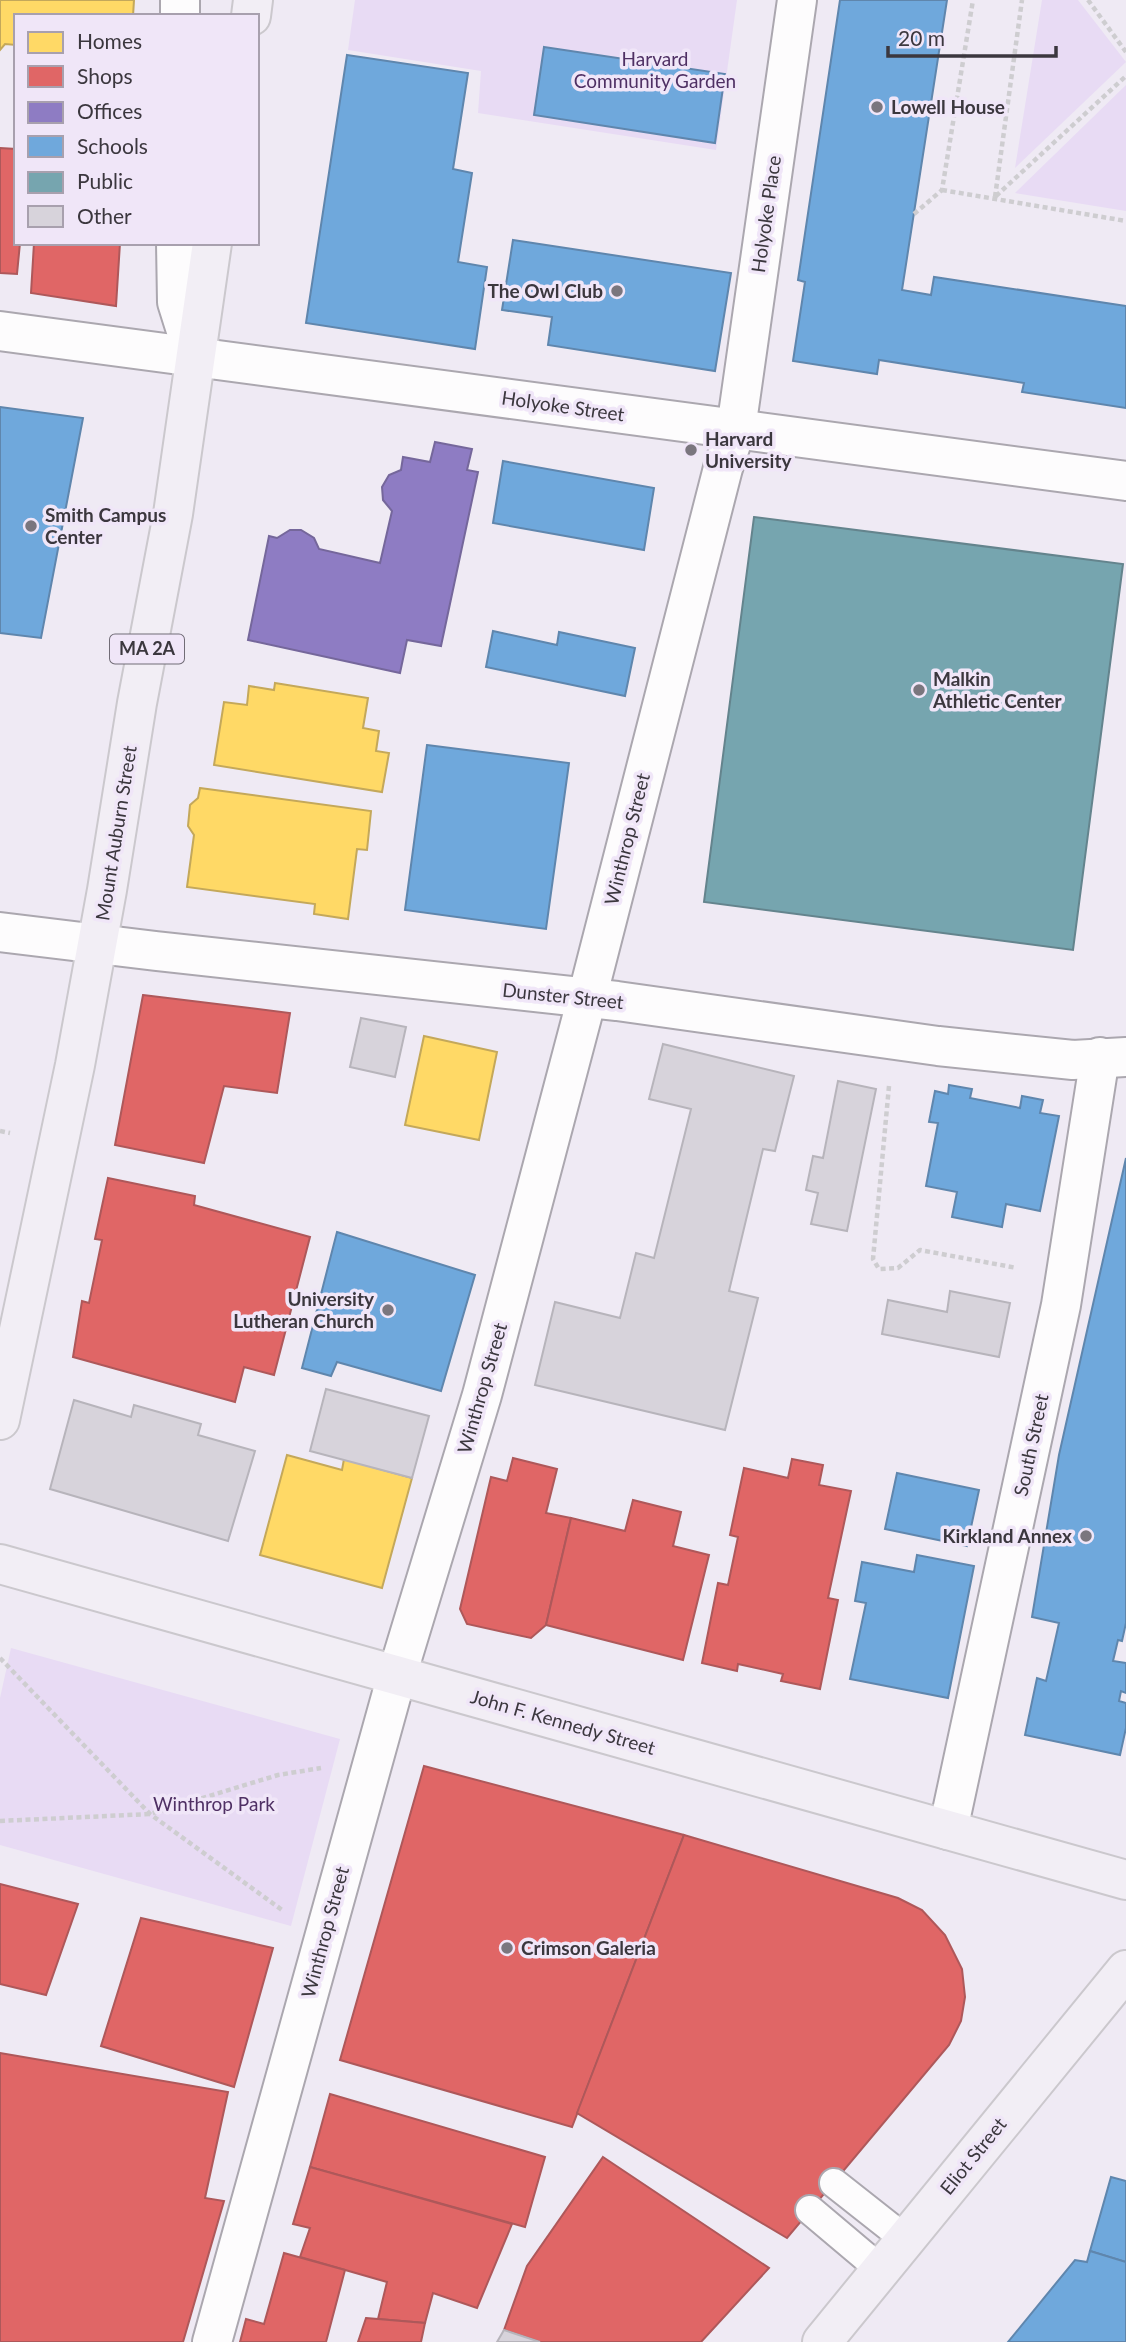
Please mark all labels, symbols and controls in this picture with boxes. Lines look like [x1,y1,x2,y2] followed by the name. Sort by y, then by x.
[14,14,259,245] legend
[888,14,1056,58] scale bar
[898,25,945,50] text: 20 m
[77,28,142,53] text: Homes
[574,47,736,92] park label: Harvard Community Garden
[77,63,133,88] text: Shops
[891,95,1005,118] place label: Lowell House
[77,98,142,123] text: Offices
[869,99,885,115] marker: Lowell House
[77,133,148,158] text: Schools
[746,154,785,274] street label: Holyoke Place
[77,168,133,193] text: Public
[77,203,132,228] text: Other
[488,279,603,302] place label: The Owl Club
[609,283,625,299] marker: The Owl Club
[500,386,626,426] street label: Holyoke Street
[705,427,793,472] place label: Harvard University
[683,442,699,458] marker: Harvard University
[45,503,166,548] place label: Smith Campus Center
[23,518,39,534] marker: Smith Campus Center
[110,634,184,664] road number: MA 2A
[932,667,1062,712] place label: Malkin Athletic Center
[911,682,927,698] marker: Malkin Athletic Center
[90,743,141,922] street label: Mount Auburn Street
[599,770,654,907] street label: Winthrop Street
[501,978,625,1013] street label: Dunster Street
[233,1287,375,1332] place label: University Lutheran Church
[380,1302,396,1318] marker: University Lutheran Church
[452,1320,511,1456] street label: Winthrop Street
[1008,1391,1053,1498] street label: South Street
[943,1524,1072,1547] place label: Kirkland Annex
[1078,1528,1094,1544] marker: Kirkland Annex
[468,1684,658,1759] street label: John F. Kennedy Street
[153,1792,275,1815] park label: Winthrop Park
[296,1864,353,2000] street label: Winthrop Street
[521,1936,656,1959] place label: Crimson Galeria
[499,1940,515,1956] marker: Crimson Galeria
[935,2112,1011,2199] street label: Eliot Street

